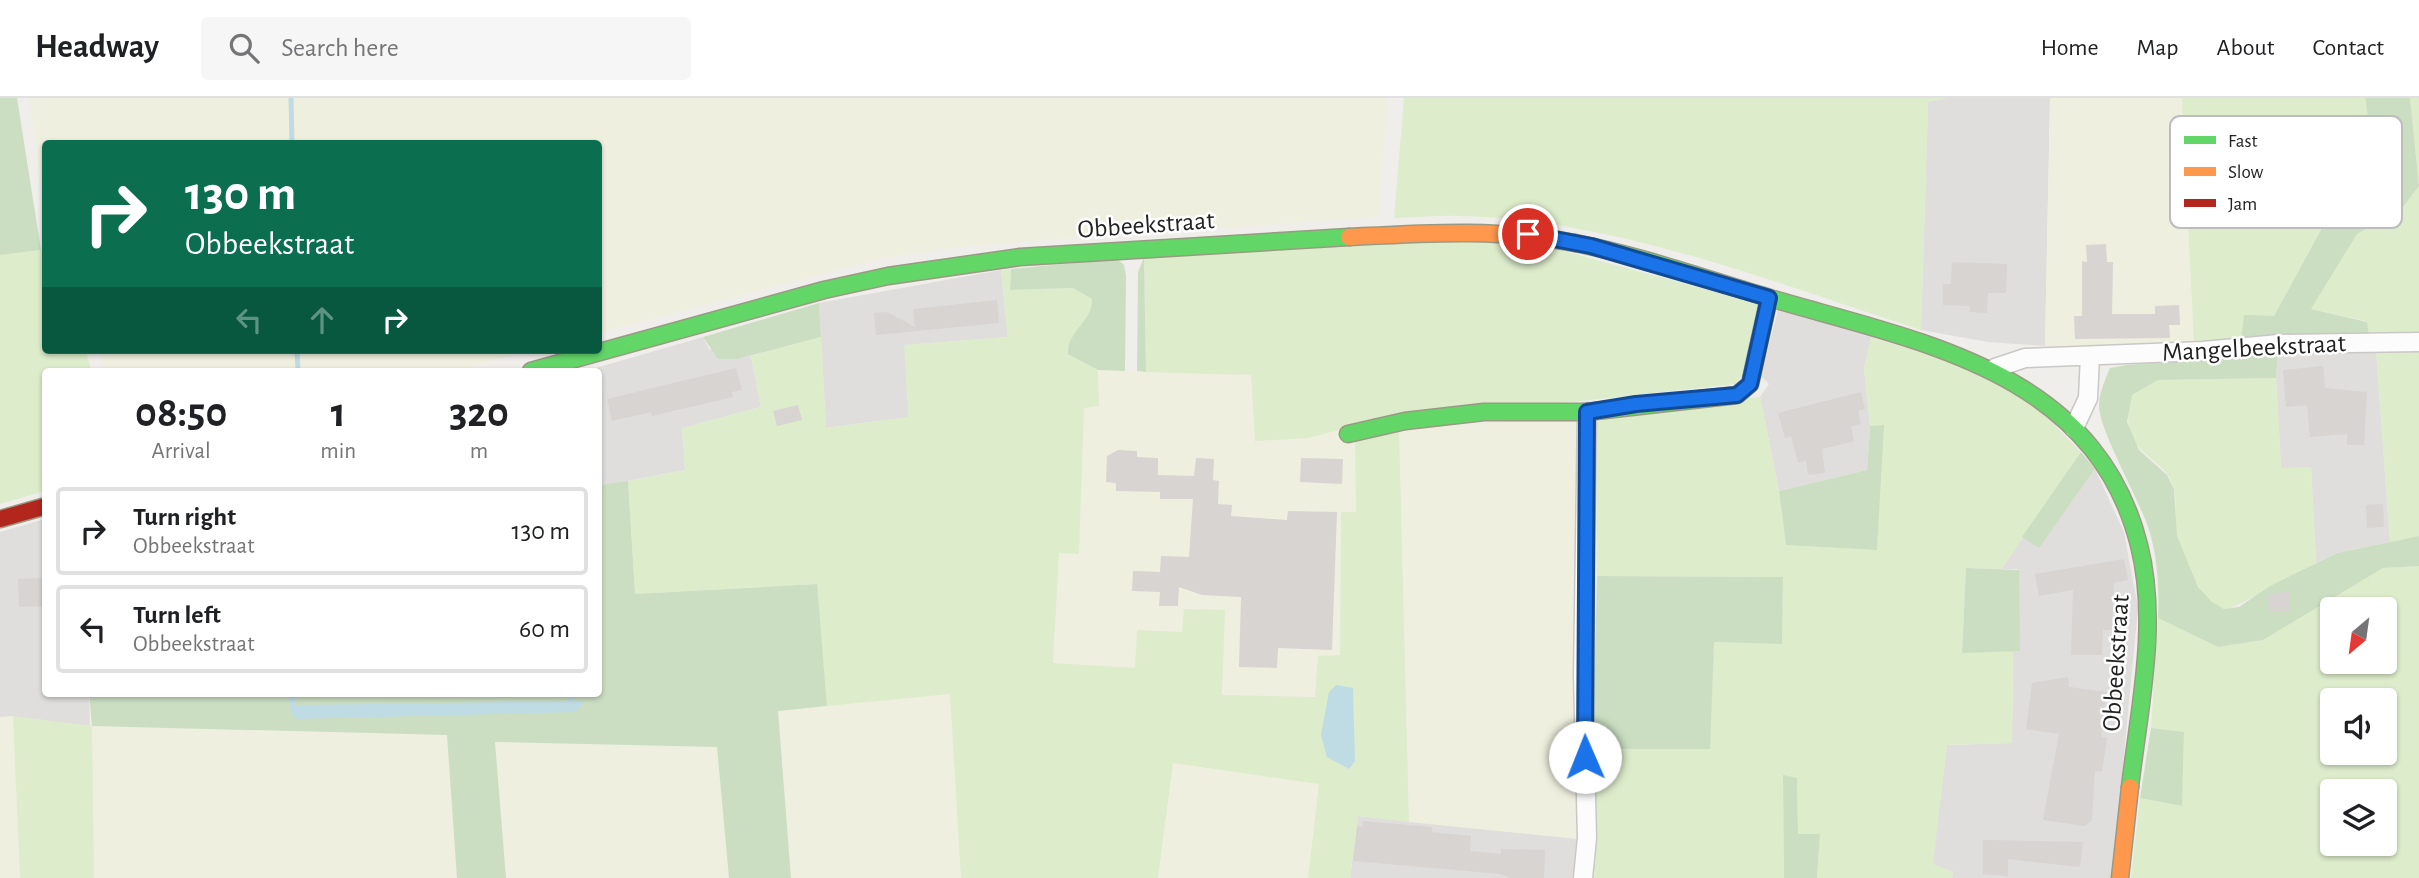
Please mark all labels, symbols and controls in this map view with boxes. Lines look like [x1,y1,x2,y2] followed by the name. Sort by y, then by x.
[201,17,691,80] search box
[225,29,263,67] icon: search
[35,31,159,64] text: Headway
[281,35,399,61] text: Search here
[2041,36,2099,60] text: Home
[2137,36,2179,60] text: Map
[2217,36,2274,60] text: About
[2312,36,2384,60] text: Contact
[2170,116,2402,228] legend
[2228,132,2258,151] text: Fast
[2228,163,2264,182] text: Slow
[70,168,161,259] icon: right
[185,170,296,219] text: 130 m
[2228,195,2257,214] text: Jam
[1498,204,1558,264] pin
[1077,207,1215,243] street label: Obbeekstraat
[1509,215,1547,253] icon: arrive
[185,228,354,260] text: Obbeekstraat
[230,301,268,339] icon: left
[303,301,341,339] icon: ahead
[376,301,414,339] icon: right
[2161,330,2347,366] street label: Mangelbeekstraat
[135,392,227,434] text: 08:50
[331,392,346,434] text: 1
[449,392,509,434] text: 320
[152,440,211,463] text: Arrival
[320,440,356,463] text: min
[470,440,488,463] text: m
[133,504,236,530] text: Turn right
[74,512,112,550] icon: right
[512,518,570,544] text: 130 m
[133,535,255,558] text: Obbeekstraat
[2098,594,2134,732] street label: Obbeekstraat
[2320,597,2398,674] north arrow
[2320,597,2397,856] map controls
[133,602,221,628] text: Turn left
[74,610,112,648] icon: left
[519,616,570,642] text: 60 m
[133,633,255,656] text: Obbeekstraat
[2320,688,2397,765] button: sound
[1548,720,1622,794] position arrow
[2320,779,2397,856] button: layers

